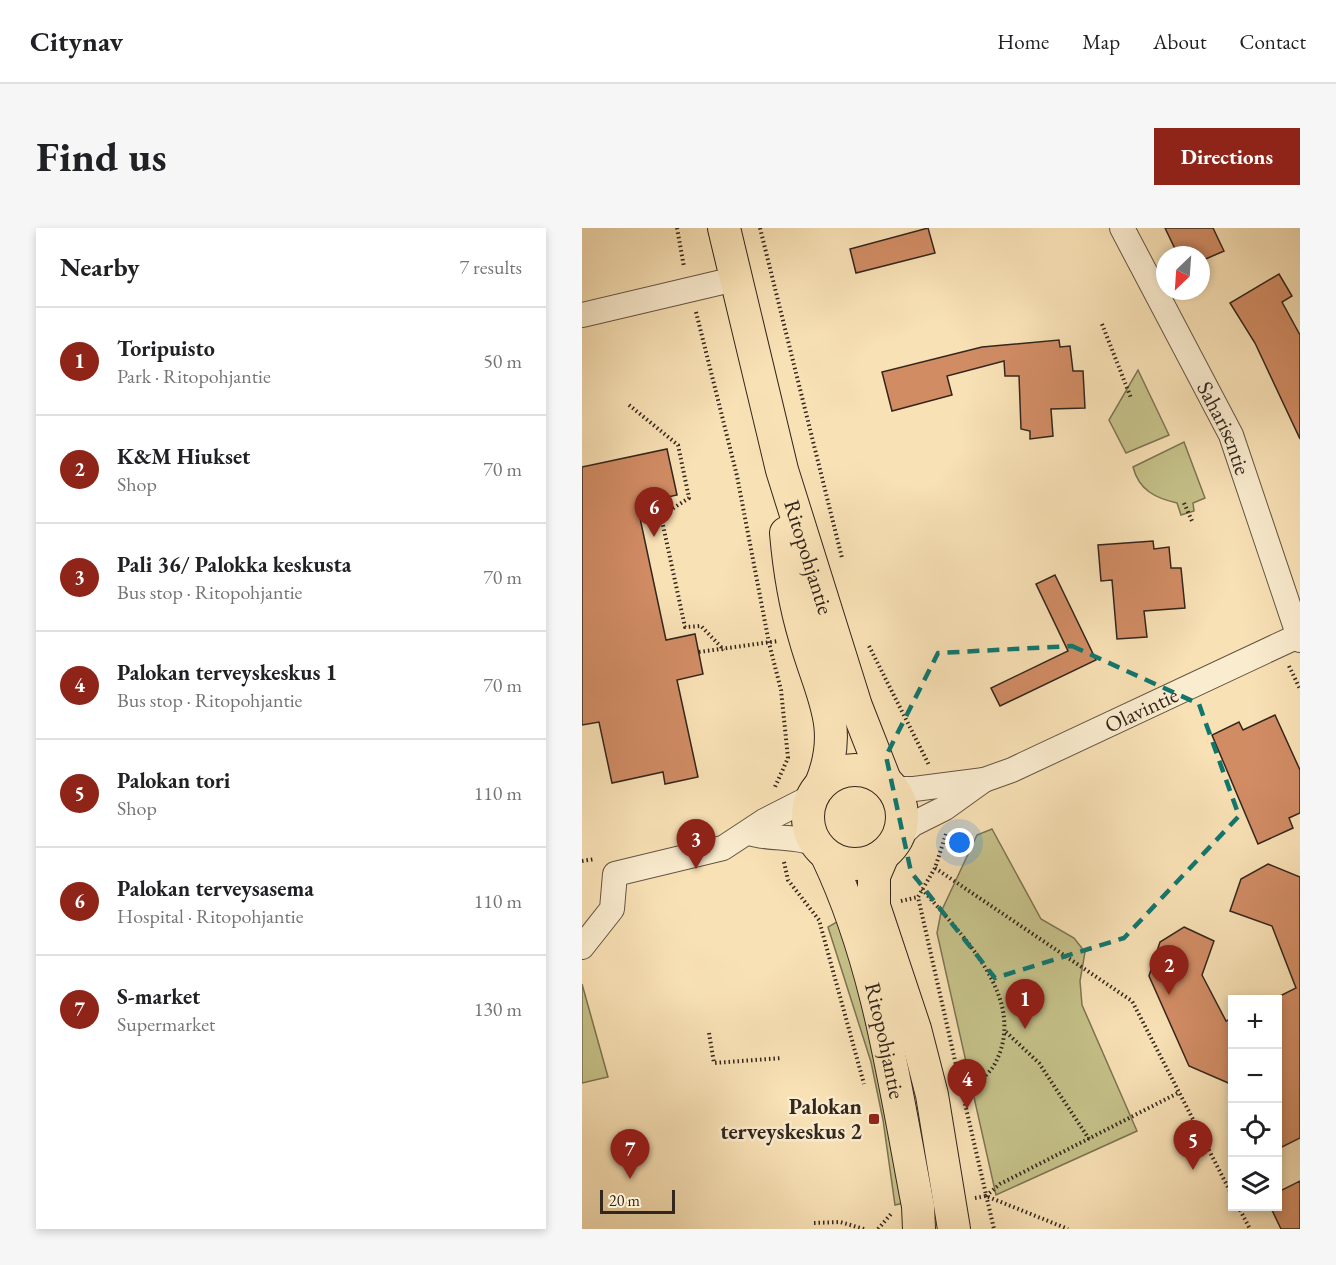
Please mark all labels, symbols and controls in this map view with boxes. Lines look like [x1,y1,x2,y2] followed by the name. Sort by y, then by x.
[30,23,123,59] text: Citynav
[997,28,1049,55] text: Home
[1082,28,1120,55] text: Map
[1153,28,1206,55] text: About
[1239,28,1306,55] text: Contact
[1154,128,1300,185] button: Directions
[36,129,167,184] text: Find us
[1156,246,1210,300] north arrow
[60,250,140,284] text: Nearby
[459,254,522,280] text: 7 results
[117,334,215,363] text: Toripuisto
[74,348,85,374] text: 1
[483,348,522,374] text: 50 m
[117,363,271,389] text: Park · Ritopohjantie
[1190,376,1258,479] street label: Saharisentie
[117,442,250,471] text: K&M Hiukset
[74,456,85,482] text: 2
[483,456,522,482] text: 70 m
[117,471,157,497] text: Shop
[634,488,674,537] pin: 6
[777,496,840,618] street label: Ritopohjantie
[117,550,351,579] text: Pali 36/ Palokka keskusta
[74,564,85,590] text: 3
[483,564,522,590] text: 70 m
[117,579,302,605] text: Bus stop · Ritopohjantie
[117,658,337,687] text: Palokan terveyskeskus 1
[74,672,85,698] text: 4
[483,672,522,698] text: 70 m
[1100,680,1183,740] street label: Olavintie
[117,687,302,713] text: Bus stop · Ritopohjantie
[117,766,230,795] text: Palokan tori
[74,780,85,806] text: 5
[474,780,522,806] text: 110 m
[117,795,157,821] text: Shop
[676,820,716,869] pin: 3
[945,828,974,857] your location
[117,874,314,903] text: Palokan terveysasema
[74,888,85,914] text: 6
[474,888,522,914] text: 110 m
[117,903,304,929] text: Hospital · Ritopohjantie
[1150,946,1188,995] pin: 2
[858,979,912,1102] street label: Ritopohjantie
[1006,980,1044,1029] pin: 1
[117,982,200,1011] text: S-market
[1228,995,1282,1211] map controls
[1228,995,1282,1049] button: +
[74,996,85,1022] text: 7
[474,996,522,1022] text: 130 m
[117,1011,215,1037] text: Supermarket
[1228,1049,1282,1103] button: −
[948,1060,986,1109] pin: 4
[720,1092,863,1146] place label: Palokan terveyskeskus 2
[1228,1103,1282,1157] button: locate
[867,1112,881,1126] marker: Palokan terveyskeskus 2
[1174,1120,1212,1170] pin: 5
[610,1130,650,1179] pin: 7
[1228,1157,1282,1211] button: layers
[600,1187,675,1214] scale bar
[609,1190,640,1211] text: 20 m

